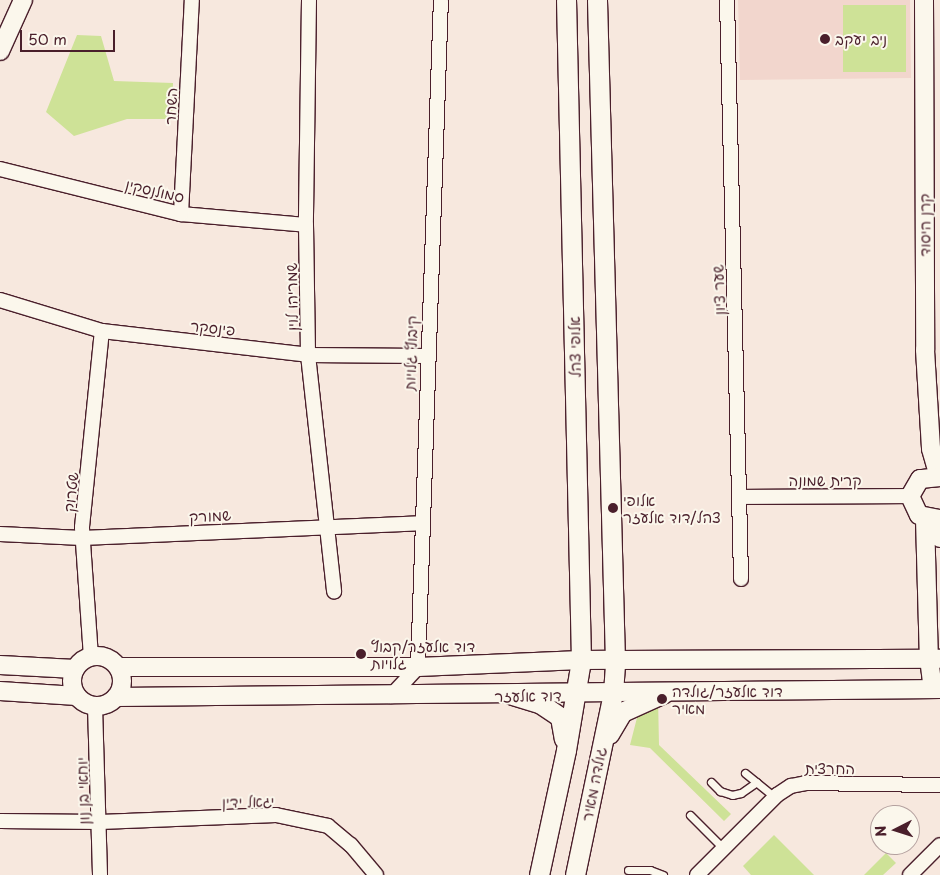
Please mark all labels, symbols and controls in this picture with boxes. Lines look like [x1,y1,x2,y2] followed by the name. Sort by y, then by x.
[22,20,118,52] scale bar
[28,27,67,50] text: 50 m
[835,30,887,48] place label: ניב יעקב
[819,33,831,45] marker: ניב יעקב
[160,87,180,125] street label: השחר
[124,174,186,206] street label: סמולנסקין
[915,193,933,257] street label: קרן היסוד
[281,263,301,331] street label: שמריהו לוין
[708,264,728,316] street label: שער ציון
[400,315,420,391] street label: קיבוץ גלויות
[190,316,236,338] street label: פינסקר
[564,316,584,378] street label: אלופי צהל
[59,471,81,513] street label: שטרוק
[788,471,862,489] street label: קרית שמונה
[623,490,721,525] place label: אלופי צהל/דוד אלעזר
[607,502,619,514] marker: אלופי צהל/דוד אלעזר
[188,505,232,525] street label: שמורק
[371,636,475,671] place label: דוד אלעזר/קבוץ גלויות
[355,648,367,660] marker: דוד אלעזר/קבוץ גלויות
[672,681,783,716] place label: דוד אלעזר/גולדה מאיר
[494,685,562,705] street label: דוד אלעזר
[656,693,668,705] marker: דוד אלעזר/גולדה מאיר
[577,745,609,823] street label: גולדה מאיר
[72,757,92,825] street label: יוחאי בן נון
[805,759,855,777] street label: החרצית
[222,792,274,810] street label: יגאל ידין
[870,805,920,855] north arrow
[870,825,891,838] text: N

